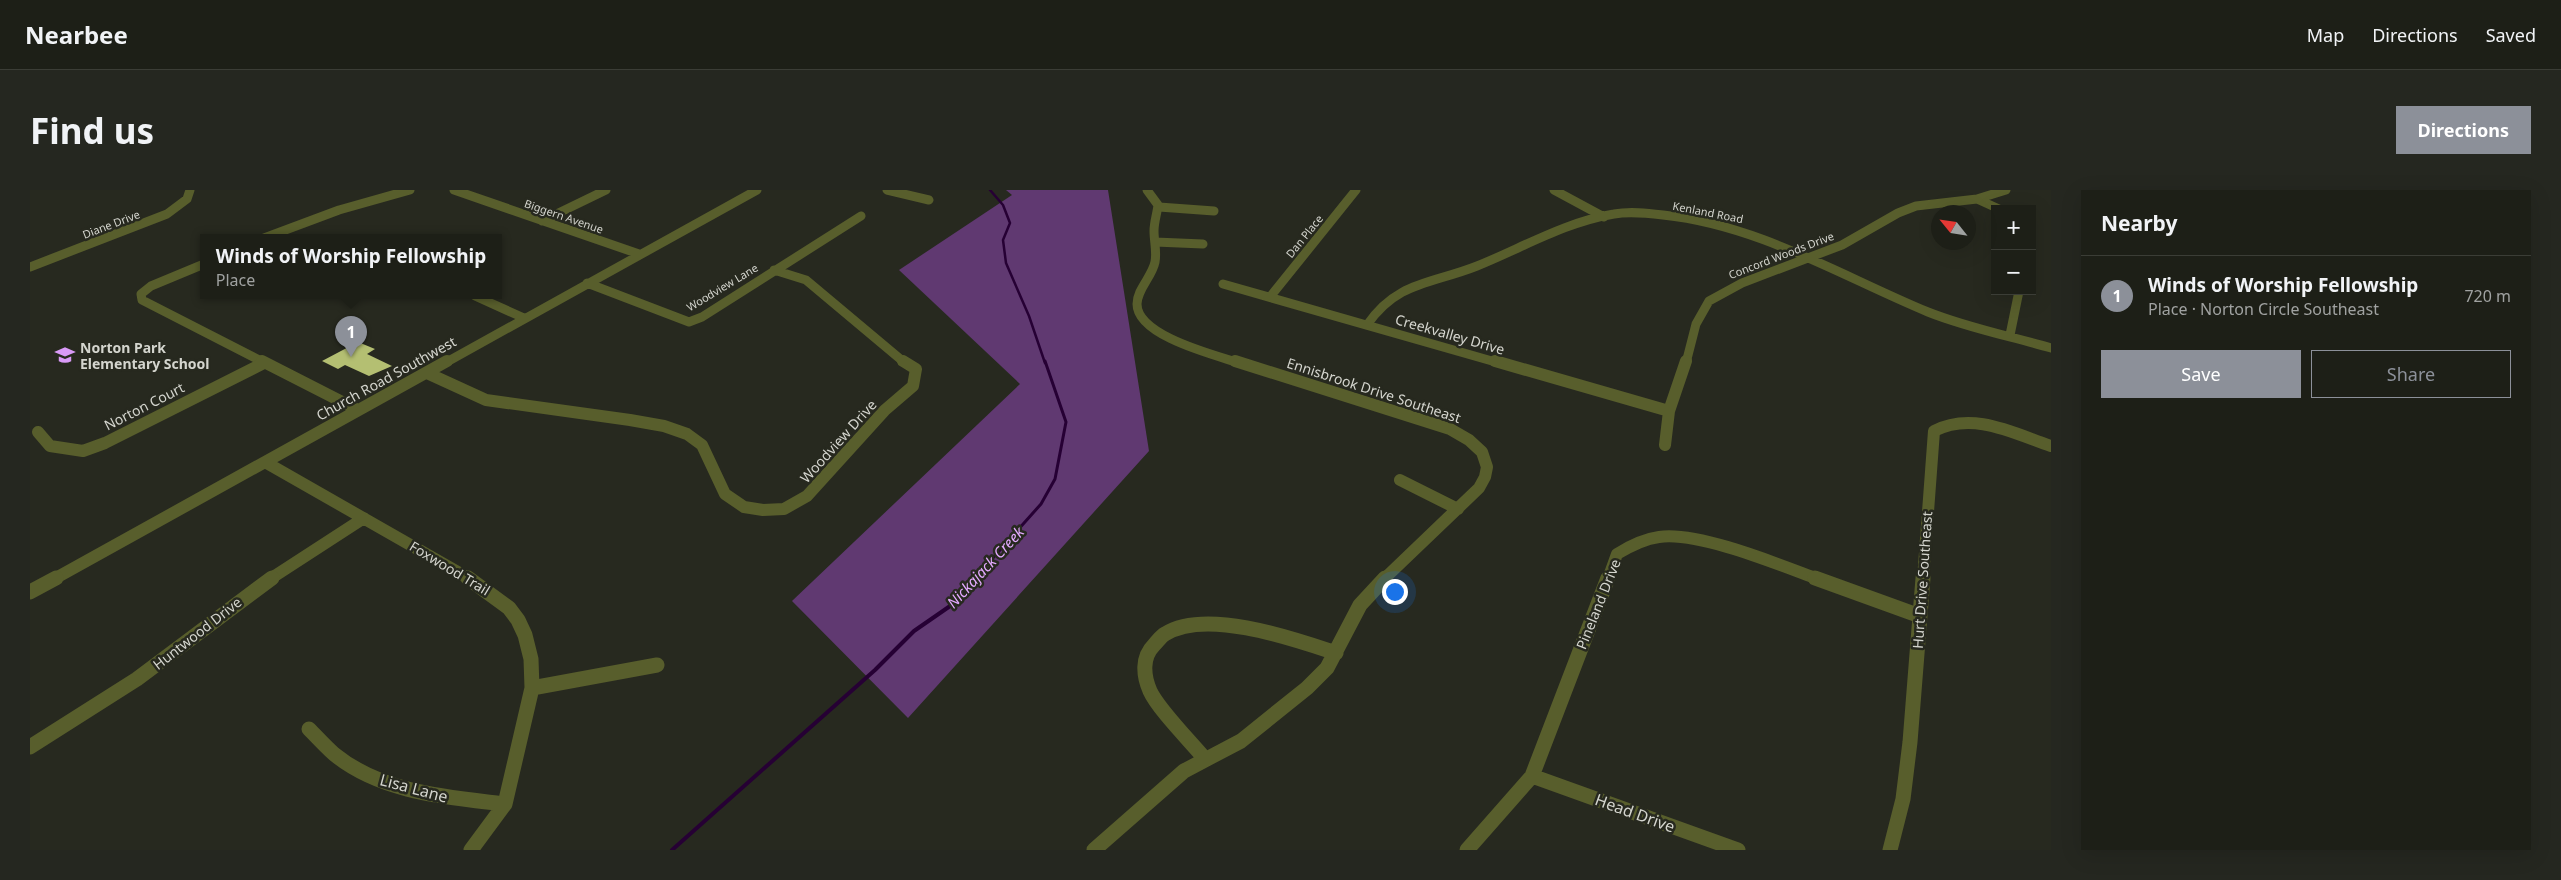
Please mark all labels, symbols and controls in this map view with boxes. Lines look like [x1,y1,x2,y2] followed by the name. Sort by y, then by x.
[25,18,128,51] text: Nearbee
[2307,23,2344,47] text: Map
[2372,23,2458,47] text: Directions
[2486,23,2536,47] text: Saved
[2396,106,2531,154] button: Directions
[30,107,154,154] text: Find us
[523,195,605,237] street label: Biggern Avenue
[1671,198,1745,226] street label: Kenland Road
[1931,205,1976,250] north arrow
[1991,205,2036,295] map controls
[1991,205,2036,250] button: +
[80,206,142,242] street label: Diane Drive
[2101,209,2177,237] text: Nearby
[1282,211,1326,261] street label: Dan Place
[1726,228,1836,282] street label: Concord Woods Drive
[200,234,502,299] popup
[216,243,486,269] text: Winds of Worship Fellowship
[1991,250,2036,295] button: −
[683,260,761,314] street label: Woodview Lane
[216,269,255,291] text: Place
[2148,272,2418,298] text: Winds of Worship Fellowship
[2112,285,2122,307] text: 1
[2464,285,2511,307] text: 720 m
[2148,298,2379,320] text: Place · Norton Circle Southeast
[1393,309,1507,359] street label: Creekvalley Drive
[335,316,367,357] pin: 1
[313,332,459,424] street label: Church Road Southwest
[80,338,210,373] place label: Norton Park Elementary School
[54,344,76,366] school or university icon: Norton Park Elementary School
[2101,350,2301,398] button: Save
[2311,350,2511,398] button: Share
[1285,353,1463,427] street label: Ennisbrook Drive Southeast
[101,378,187,434] street label: Norton Court
[796,395,881,487] street label: Woodview Drive
[1908,511,1936,649] street label: Hurt Drive Southeast
[942,522,1028,612] water label: Nickajack Creek
[406,536,494,600] street label: Foxwood Trail
[1571,556,1625,652] street label: Pineland Drive
[1382,579,1408,605] your location
[149,592,245,674] street label: Huntwood Drive
[378,768,450,808] street label: Lisa Lane
[1592,788,1678,838] street label: Head Drive

